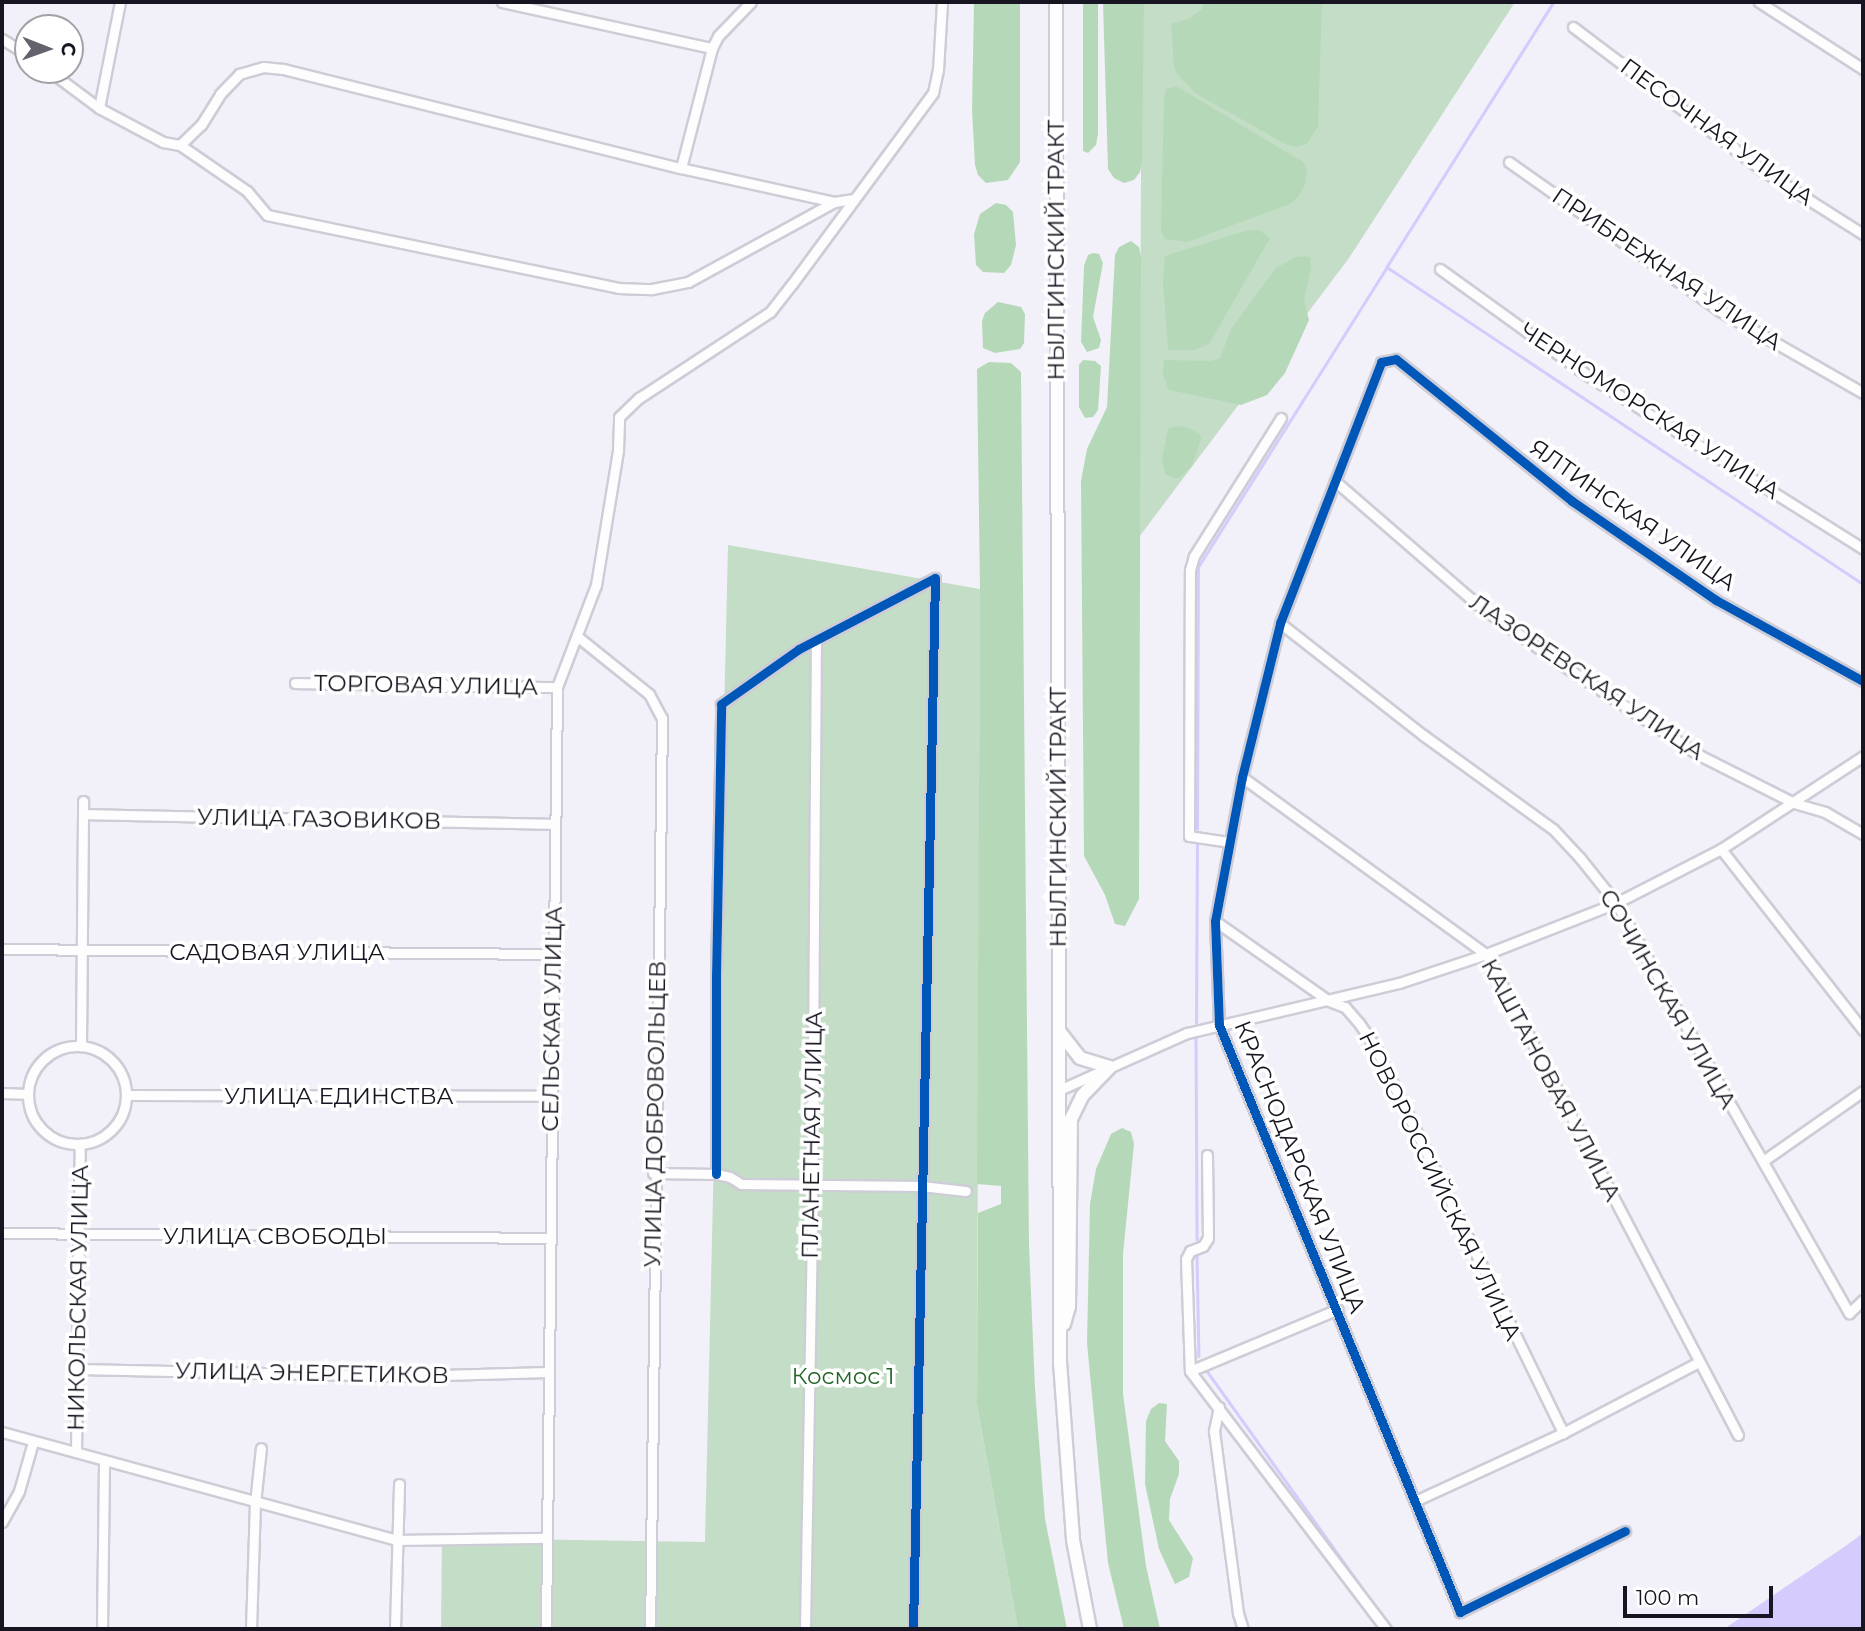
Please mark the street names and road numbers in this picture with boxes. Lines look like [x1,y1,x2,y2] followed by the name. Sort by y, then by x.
[1615,53,1819,211] street label: ПЕСОЧНАЯ УЛИЦА
[1042,119,1070,381] street label: НЫЛГИНСКИЙ ТРАКТ
[1547,182,1787,356] street label: ПРИБРЕЖНАЯ УЛИЦА
[1515,317,1785,505] street label: ЧЕРНОМОРСКАЯ УЛИЦА
[1525,433,1741,597] street label: ЯЛТИНСКАЯ УЛИЦА
[1465,588,1709,766] street label: ЛАЗОРЕВСКАЯ УЛИЦА
[314,669,538,701] street label: ТОРГОВАЯ УЛИЦА
[1044,686,1072,948] street label: НЫЛГИНСКИЙ ТРАКТ
[197,803,441,835] street label: УЛИЦА ГАЗОВИКОВ
[1594,884,1742,1114] street label: СОЧИНСКАЯ УЛИЦА
[536,906,568,1132] street label: СЕЛЬСКАЯ УЛИЦА
[169,938,385,966] street label: САДОВАЯ УЛИЦА
[1475,954,1627,1206] street label: КАШТАНОВАЯ УЛИЦА
[639,960,671,1268] street label: УЛИЦА ДОБРОВОЛЬЦЕВ
[796,1011,828,1259] street label: ПЛАНЕТНАЯ УЛИЦА
[1229,1017,1371,1317] street label: КРАСНОДАРСКАЯ УЛИЦА
[1353,1027,1527,1345] street label: НОВОРОССИЙСКАЯ УЛИЦА
[224,1082,454,1110] street label: УЛИЦА ЕДИНСТВА
[62,1165,94,1431] street label: НИКОЛЬСКАЯ УЛИЦА
[163,1222,387,1250] street label: УЛИЦА СВОБОДЫ
[175,1357,449,1389] street label: УЛИЦА ЭНЕРГЕТИКОВ

